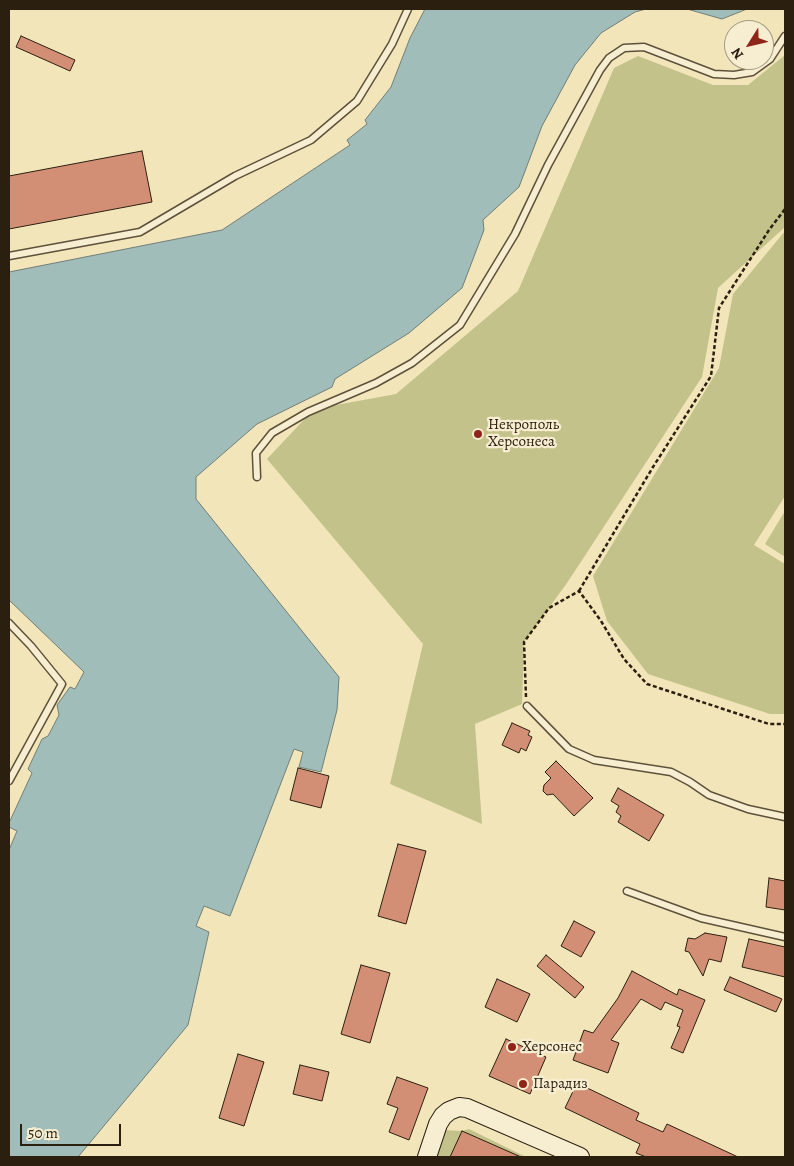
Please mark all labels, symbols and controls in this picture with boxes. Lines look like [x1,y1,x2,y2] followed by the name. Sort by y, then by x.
[724,20,774,70] north arrow
[727,44,748,63] text: N
[488,416,559,451] place label: Некрополь Херсонеса
[472,428,484,440] marker: Некрополь Херсонеса
[522,1038,582,1056] place label: Херсонес
[506,1041,518,1053] marker: Херсонес
[533,1075,588,1093] place label: Парадиз
[517,1078,529,1090] marker: Парадиз
[22,1114,124,1146] scale bar
[28,1123,58,1143] text: 50 m

